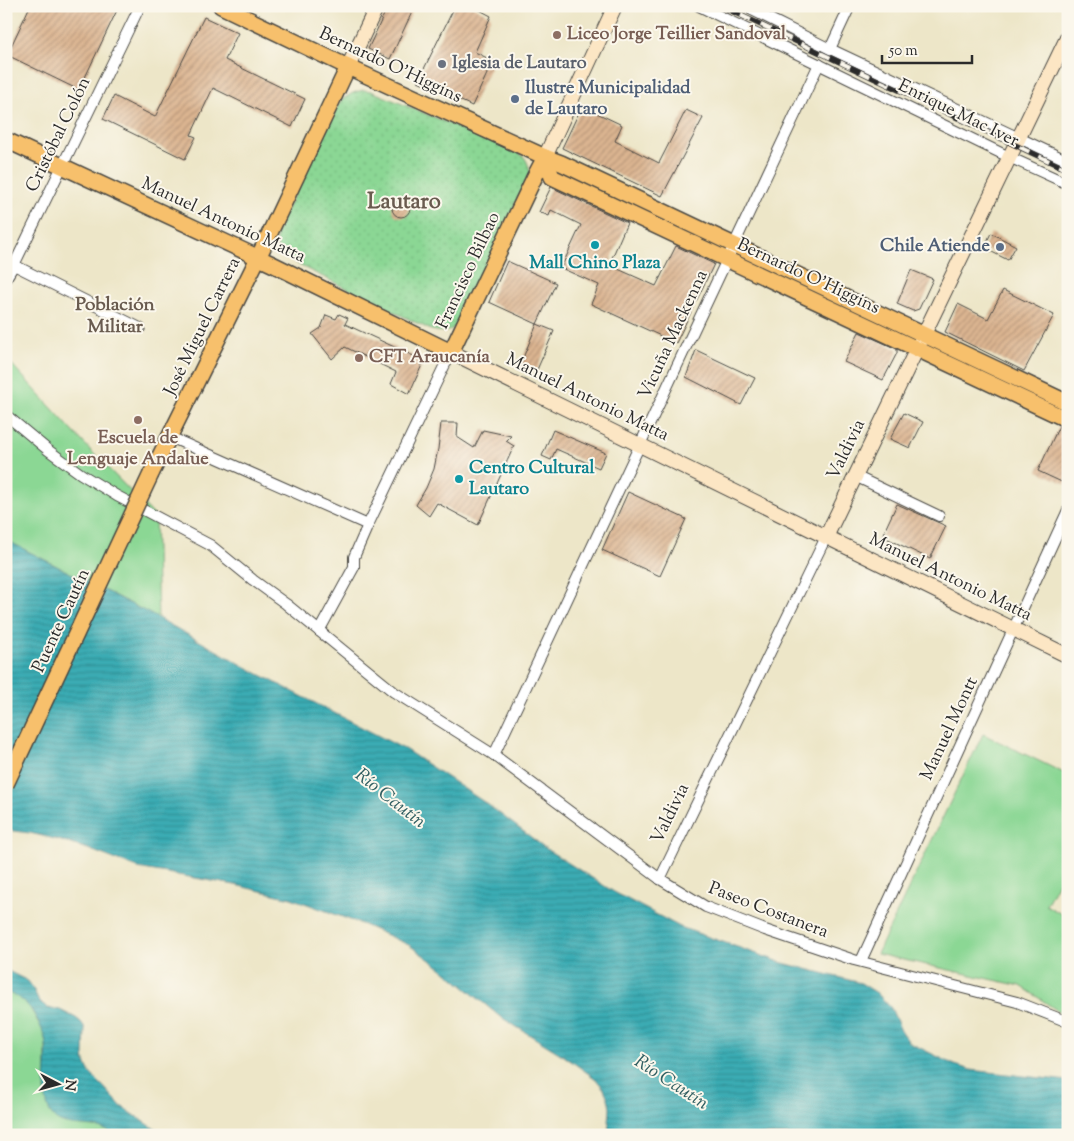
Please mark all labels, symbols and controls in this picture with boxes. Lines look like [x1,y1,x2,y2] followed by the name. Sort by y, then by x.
[314,21,466,111] street label: Bernardo O'Higgins
[567,22,787,48] place label: Liceo Jorge Teillier Sandoval
[551,29,563,41] marker: Liceo Jorge Teillier Sandoval
[882,32,972,64] scale bar
[888,41,918,62] text: 50 m
[452,51,587,77] place label: Iglesia de Lautaro
[436,58,448,70] marker: Iglesia de Lautaro
[20,73,98,197] street label: Cristóbal Colón
[893,73,1023,155] street label: Enrique Mac Iver
[525,76,691,123] place label: Ilustre Municipalidad de Lautaro
[509,93,521,105] marker: Ilustre Municipalidad de Lautaro
[137,171,309,271] street label: Manuel Antonio Matta
[367,187,441,219] district label: Lautaro
[430,208,508,334] street label: Francisco Bilbao
[732,232,884,322] street label: Bernardo O'Higgins
[880,234,991,260] place label: Chile Atiende
[589,239,601,251] marker: Mall Chino Plaza
[994,241,1006,253] marker: Chile Atiende
[529,251,662,277] place label: Mall Chino Plaza
[158,253,248,402] street label: José Miguel Carrera
[633,266,715,404] street label: Vicuña Mackenna
[75,292,156,341] district label: Población Militar
[369,345,491,371] place label: CFT Araucanía
[501,347,673,449] street label: Manuel Antonio Matta
[353,352,365,364] marker: CFT Araucanía
[132,414,144,426] marker: Escuela de Lenguaje Andalue
[821,415,873,485] street label: Valdivia
[67,426,209,473] place label: Escuela de Lenguaje Andalue
[469,456,595,503] place label: Centro Cultural Lautaro
[453,473,465,485] marker: Centro Cultural Lautaro
[864,527,1036,629] street label: Manuel Antonio Matta
[27,564,98,677] street label: Puente Cautín
[915,673,985,785] street label: Manuel Montt
[349,763,431,835] water label: Río Cautín
[645,779,697,849] street label: Valdivia
[704,876,832,946] street label: Paseo Costanera
[629,1049,714,1117] water label: Río Cautín
[32,1058,82,1108] north arrow
[58,1079,79,1092] text: N

